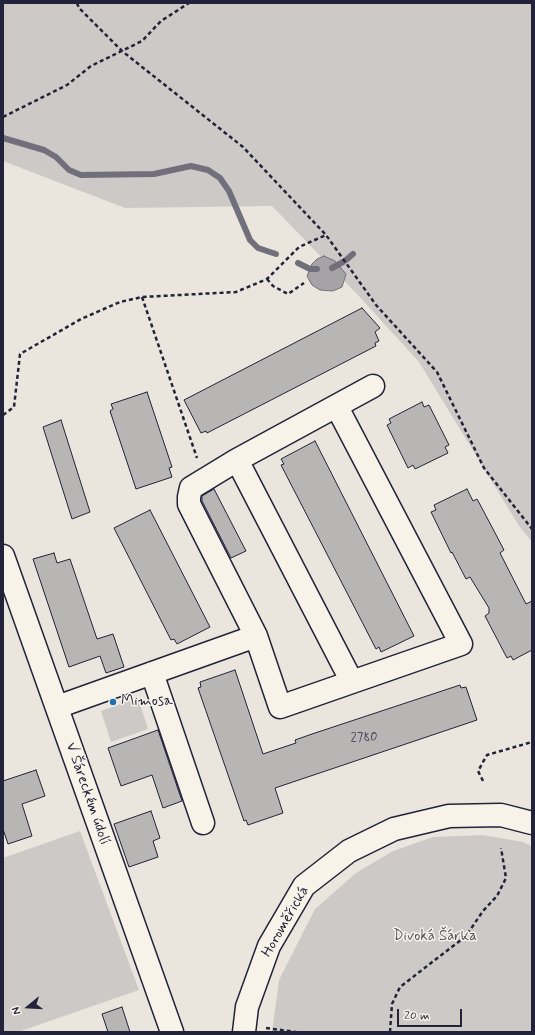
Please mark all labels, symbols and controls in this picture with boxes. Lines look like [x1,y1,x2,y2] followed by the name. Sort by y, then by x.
[121,693,173,711] place label: Mimosa
[108,697,118,707] marker: Mimosa
[350,730,378,746] house number: 2780
[61,740,113,848] street label: V Šáreckém údolí
[258,883,314,961] street label: Horoměřická
[393,928,477,946] park label: Divoká Šárka
[8,987,48,1027] north arrow
[399,1001,464,1027] scale bar
[9,1005,24,1016] text: N
[404,1008,430,1024] text: 20 m

